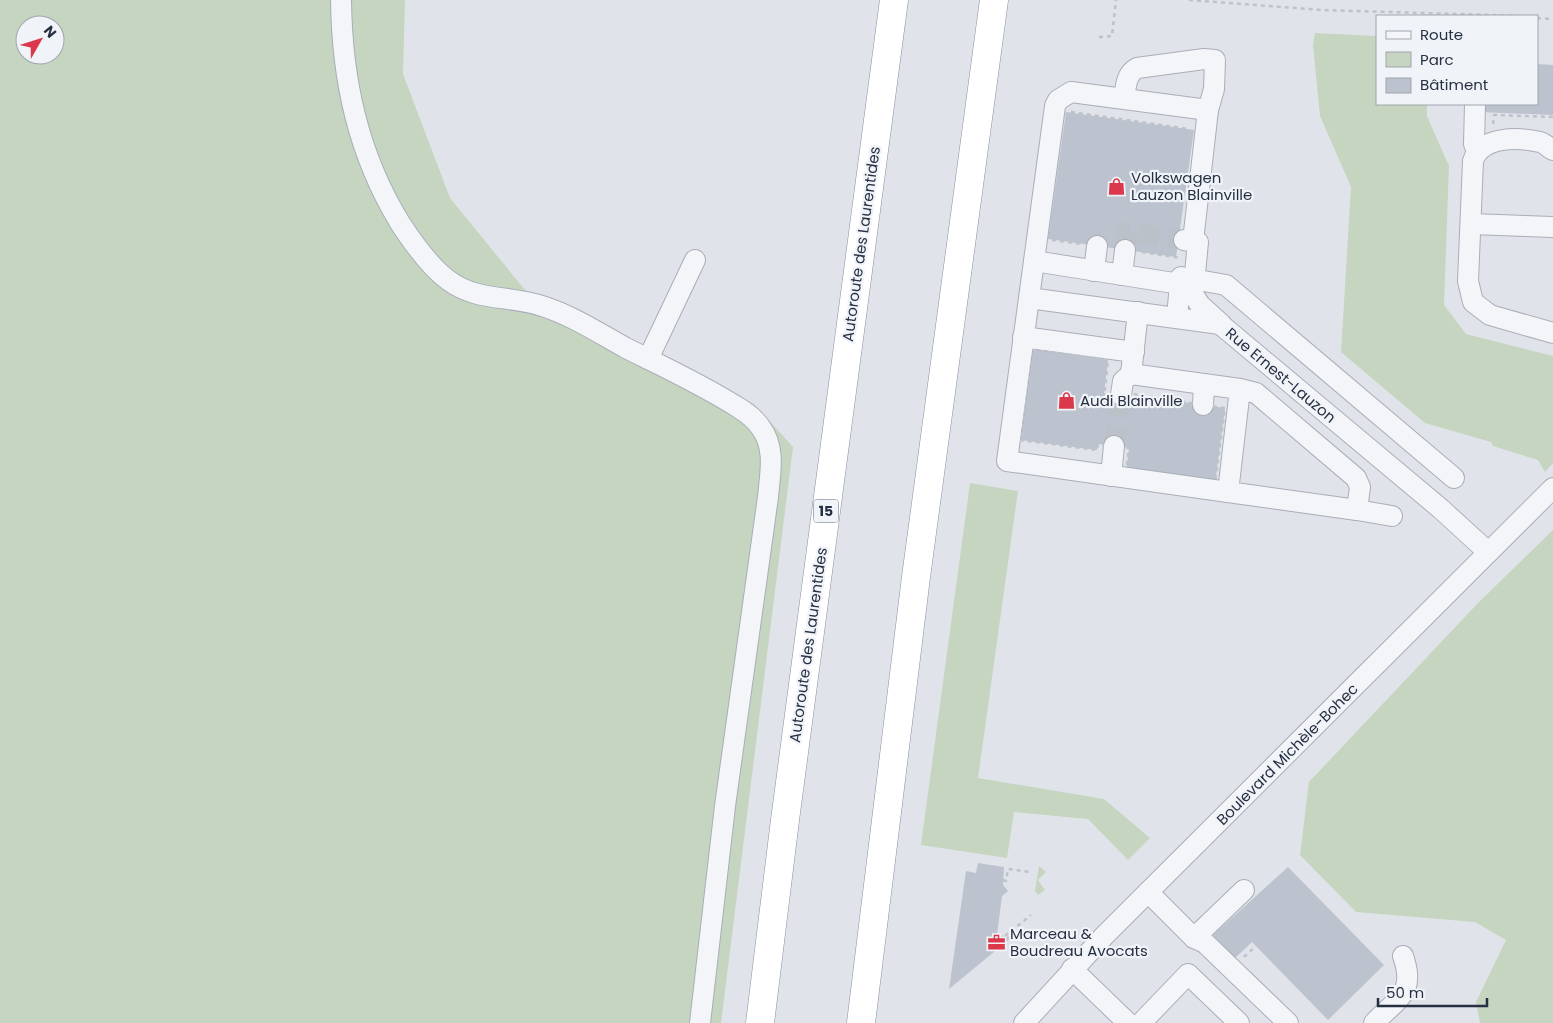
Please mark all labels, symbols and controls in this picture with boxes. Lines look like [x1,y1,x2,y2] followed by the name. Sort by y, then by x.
[15,15,65,65] north arrow
[1376,15,1538,105] legend
[39,21,61,42] text: N
[1420,24,1463,45] text: Route
[1420,49,1454,70] text: Parc
[1420,74,1488,95] text: Bâtiment
[837,145,885,343] street label: Autoroute des Laurentides
[1131,167,1252,205] place label: Volkswagen Lauzon Blainville
[1107,176,1127,196] shop icon: Volkswagen Lauzon Blainville
[1221,323,1341,427] street label: Rue Ernest-Lauzon
[1056,390,1076,410] shop icon: Audi Blainville
[1080,390,1183,411] place label: Audi Blainville
[814,500,838,522] road number: 15
[784,546,832,744] street label: Autoroute des Laurentides
[1212,679,1362,829] street label: Boulevard Michèle-Bohec
[1010,923,1148,961] place label: Marceau & Boudreau Avocats
[986,932,1006,952] office icon: Marceau & Boudreau Avocats
[1378,976,1487,1008] scale bar
[1386,982,1424,1003] text: 50 m

